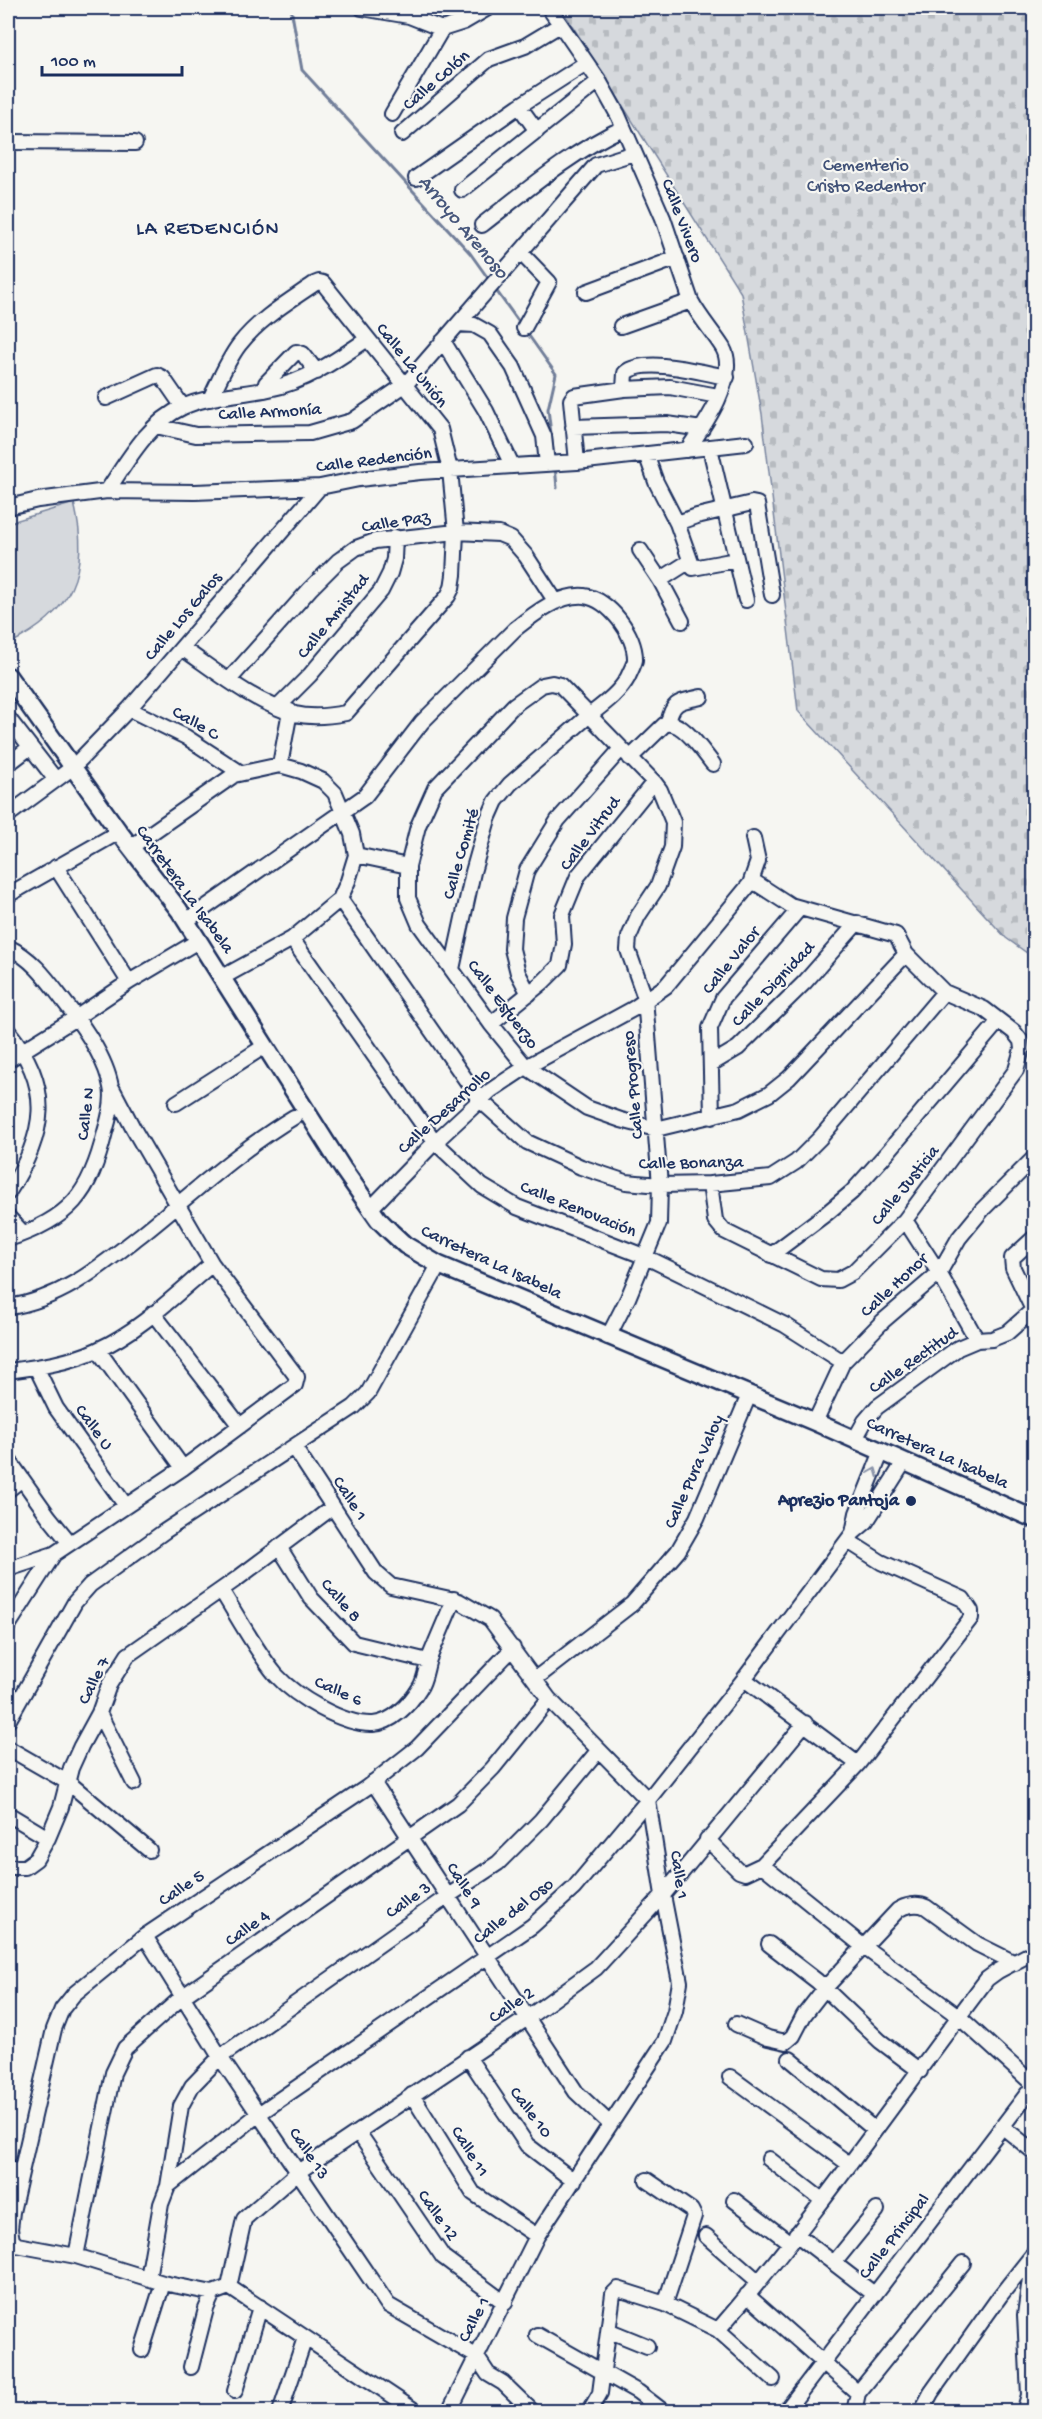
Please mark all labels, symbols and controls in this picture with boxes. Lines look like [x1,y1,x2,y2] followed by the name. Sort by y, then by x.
[42,39,182,77] scale bar
[399,46,475,116] street label: Calle Colón
[50,52,96,73] text: 100 m
[807,156,927,198] park label: Cementerio Cristo Redentor
[412,172,513,286] water label: Arroyo Arenoso
[655,176,707,266] street label: Calle Vivero
[136,219,280,242] district label: LA REDENCIÓN
[370,319,452,413] street label: Calle La Unión
[218,400,323,426] street label: Calle Armonía
[315,443,433,479] street label: Calle Redención
[360,507,433,539] street label: Calle Paz
[141,567,228,666] street label: Calle Los Galos
[293,569,375,664] street label: Calle Amistad
[168,702,223,746] street label: Calle C
[556,791,627,875] street label: Calle Vitrud
[439,805,485,902] street label: Calle Comité
[130,822,238,959] street label: Carretera La Isabela
[698,922,767,999] street label: Calle Valor
[728,937,821,1032] street label: Calle Dignidad
[462,956,542,1054] street label: Calle Esfuerzo
[619,1030,649,1140] street label: Calle Progreso
[394,1065,496,1159] street label: Calle Desarrollo
[73,1086,101,1142] street label: Calle N
[867,1141,945,1230] street label: Calle Justicia
[638,1153,745,1175] street label: Calle Bonanza
[517,1177,640,1243] street label: Calle Renovación
[417,1221,566,1305] street label: Carretera La Isabela
[857,1248,934,1323] street label: Calle Honor
[866,1322,964,1399] street label: Calle Rectitud
[69,1401,117,1455] street label: Calle U
[661,1412,730,1532] street label: Calle Pura Valoy
[863,1413,1012,1495] street label: Carretera La Isabela
[867,1468,879,1479] one-way arrow
[327,1473,371,1525] street label: Calle 1
[777,1491,900,1512] place label: Aprezio Pantoja
[904,1494,918,1508] marker: Aprezio Pantoja
[315,1575,365,1627] street label: Calle 8
[74,1653,116,1708] street label: Calle 7
[311,1672,366,1712] street label: Calle 6
[664,1849,692,1901] street label: Calle 1
[441,1859,485,1913] street label: Calle 9
[155,1866,209,1912] street label: Calle 5
[470,1874,558,1950] street label: Calle del Oso
[382,1878,436,1924] street label: Calle 3
[222,1906,275,1952] street label: Calle 4
[485,1983,539,2029] street label: Calle 2
[504,2083,556,2143] street label: Calle 10
[445,2123,493,2181] street label: Calle 11
[283,2124,333,2184] street label: Calle 13
[412,2186,462,2246] street label: Calle 12
[855,2190,935,2284] street label: Calle Principal
[454,2294,496,2346] street label: Calle 1

